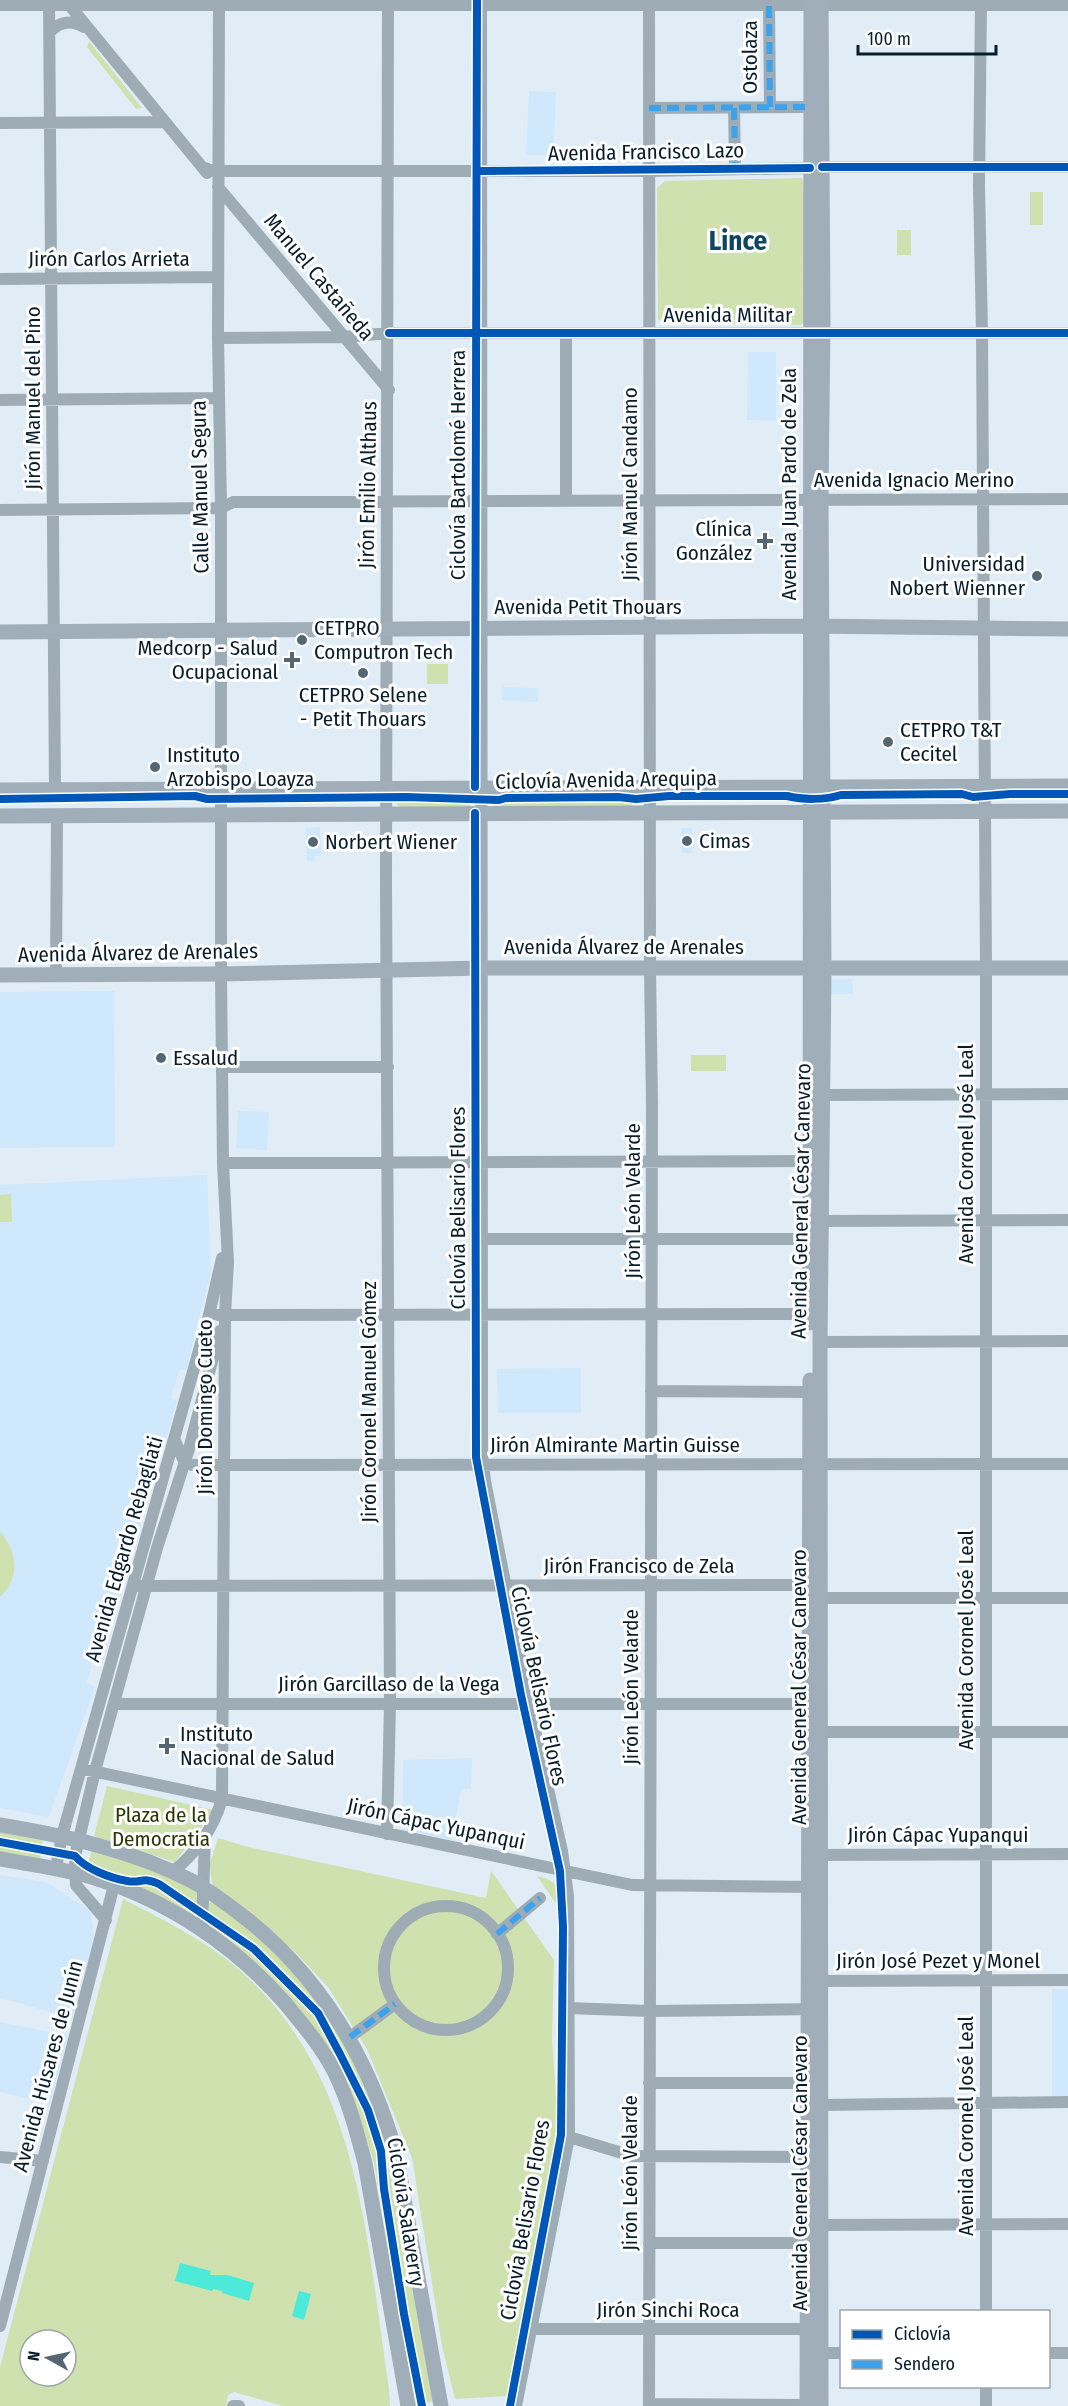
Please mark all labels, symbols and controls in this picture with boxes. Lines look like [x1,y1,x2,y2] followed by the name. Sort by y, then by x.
[858,18,996,56] scale bar
[737,20,763,94] street label: Ostolaza
[867,28,911,50] text: 100 m
[548,137,744,167] street label: Avenida Francisco Lazo
[258,208,380,346] street label: Manuel Castañeda
[709,225,768,257] district label: Lince
[28,246,190,272] street label: Jirón Carlos Arrieta
[664,302,793,328] street label: Avenida Militar
[20,306,46,490] street label: Jirón Manuel del Pino
[445,350,471,580] street label: Ciclovía Bartolomé Herrera
[776,368,802,600] street label: Avenida Juan Pardo de Zela
[617,387,643,581] street label: Jirón Manuel Candamo
[185,400,215,574] street label: Calle Manuel Segura
[354,401,382,569] street label: Jirón Emilio Althaus
[814,467,1014,493] street label: Avenida Ignacio Merino
[676,516,752,566] place label: Clínica González
[756,532,774,550] marker: Clínica González
[889,551,1026,601] place label: Universidad Nobert Wienner
[1030,569,1044,583] marker: Universidad Nobert Wienner
[494,594,682,620] street label: Avenida Petit Thouars
[314,615,453,665] place label: CETPRO Computron Tech
[295,633,309,647] marker: CETPRO Computron Tech
[137,635,278,685] place label: Medcorp - Salud Ocupacional
[283,651,301,669] marker: Medcorp - Salud Ocupacional
[356,666,370,680] marker: CETPRO Selene - Petit Thouars
[299,682,427,732] place label: CETPRO Selene - Petit Thouars
[900,717,1002,767] place label: CETPRO T&T Cecitel
[881,735,895,749] marker: CETPRO T&T Cecitel
[167,742,314,792] place label: Instituto Arzobispo Loayza
[148,760,162,774] marker: Instituto Arzobispo Loayza
[495,765,717,795] street label: Ciclovía Avenida Arequipa
[699,828,750,854] place label: Cimas
[325,829,458,855] place label: Norbert Wiener
[680,834,694,848] marker: Cimas
[306,835,320,849] marker: Norbert Wiener
[504,934,744,960] street label: Avenida Álvarez de Arenales
[18,938,258,968] street label: Avenida Álvarez de Arenales
[953,1043,979,1264] street label: Avenida Coronel José Leal
[173,1045,238,1071] place label: Essalud
[154,1051,168,1065] marker: Essalud
[786,1063,816,1339] street label: Avenida General César Canevaro
[445,1106,471,1310] street label: Ciclovía Belisario Flores
[620,1123,646,1279] street label: Jirón León Velarde
[356,1281,382,1523] street label: Jirón Coronel Manuel Gómez
[192,1319,218,1495] street label: Jirón Domingo Cueto
[490,1432,740,1458] street label: Jirón Almirante Martin Guisse
[79,1433,169,1665] street label: Avenida Edgardo Rebagliati
[953,1529,979,1750] street label: Avenida Coronel José Leal
[786,1549,812,1825] street label: Avenida General César Canevaro
[543,1553,735,1579] street label: Jirón Francisco de Zela
[505,1584,573,1788] street label: Ciclovía Belisario Flores
[618,1609,644,1765] street label: Jirón León Velarde
[278,1671,500,1697] street label: Jirón Garcillaso de la Vega
[180,1721,335,1771] place label: Instituto Nacional de Salud
[158,1737,176,1755] marker: Instituto Nacional de Salud
[345,1792,527,1856] street label: Jirón Cápac Yupanqui
[112,1802,210,1852] park label: Plaza de la Democratia
[847,1822,1029,1848] street label: Jirón Cápac Yupanqui
[836,1948,1040,1974] street label: Jirón José Pezet y Monel
[7,1957,89,2175] street label: Avenida Húsares de Junín
[953,2015,979,2236] street label: Avenida Coronel José Leal
[787,2035,813,2311] street label: Avenida General César Canevaro
[617,2095,643,2251] street label: Jirón León Velarde
[495,2118,555,2322] street label: Ciclovía Belisario Flores
[381,2136,431,2289] street label: Ciclovía Salaverry
[596,2297,740,2323] street label: Jirón Sinchi Roca
[840,2310,1050,2388] legend
[894,2323,951,2345] text: Ciclovía
[18,2328,78,2388] north arrow
[24,2350,44,2362] text: N
[894,2353,955,2375] text: Sendero

